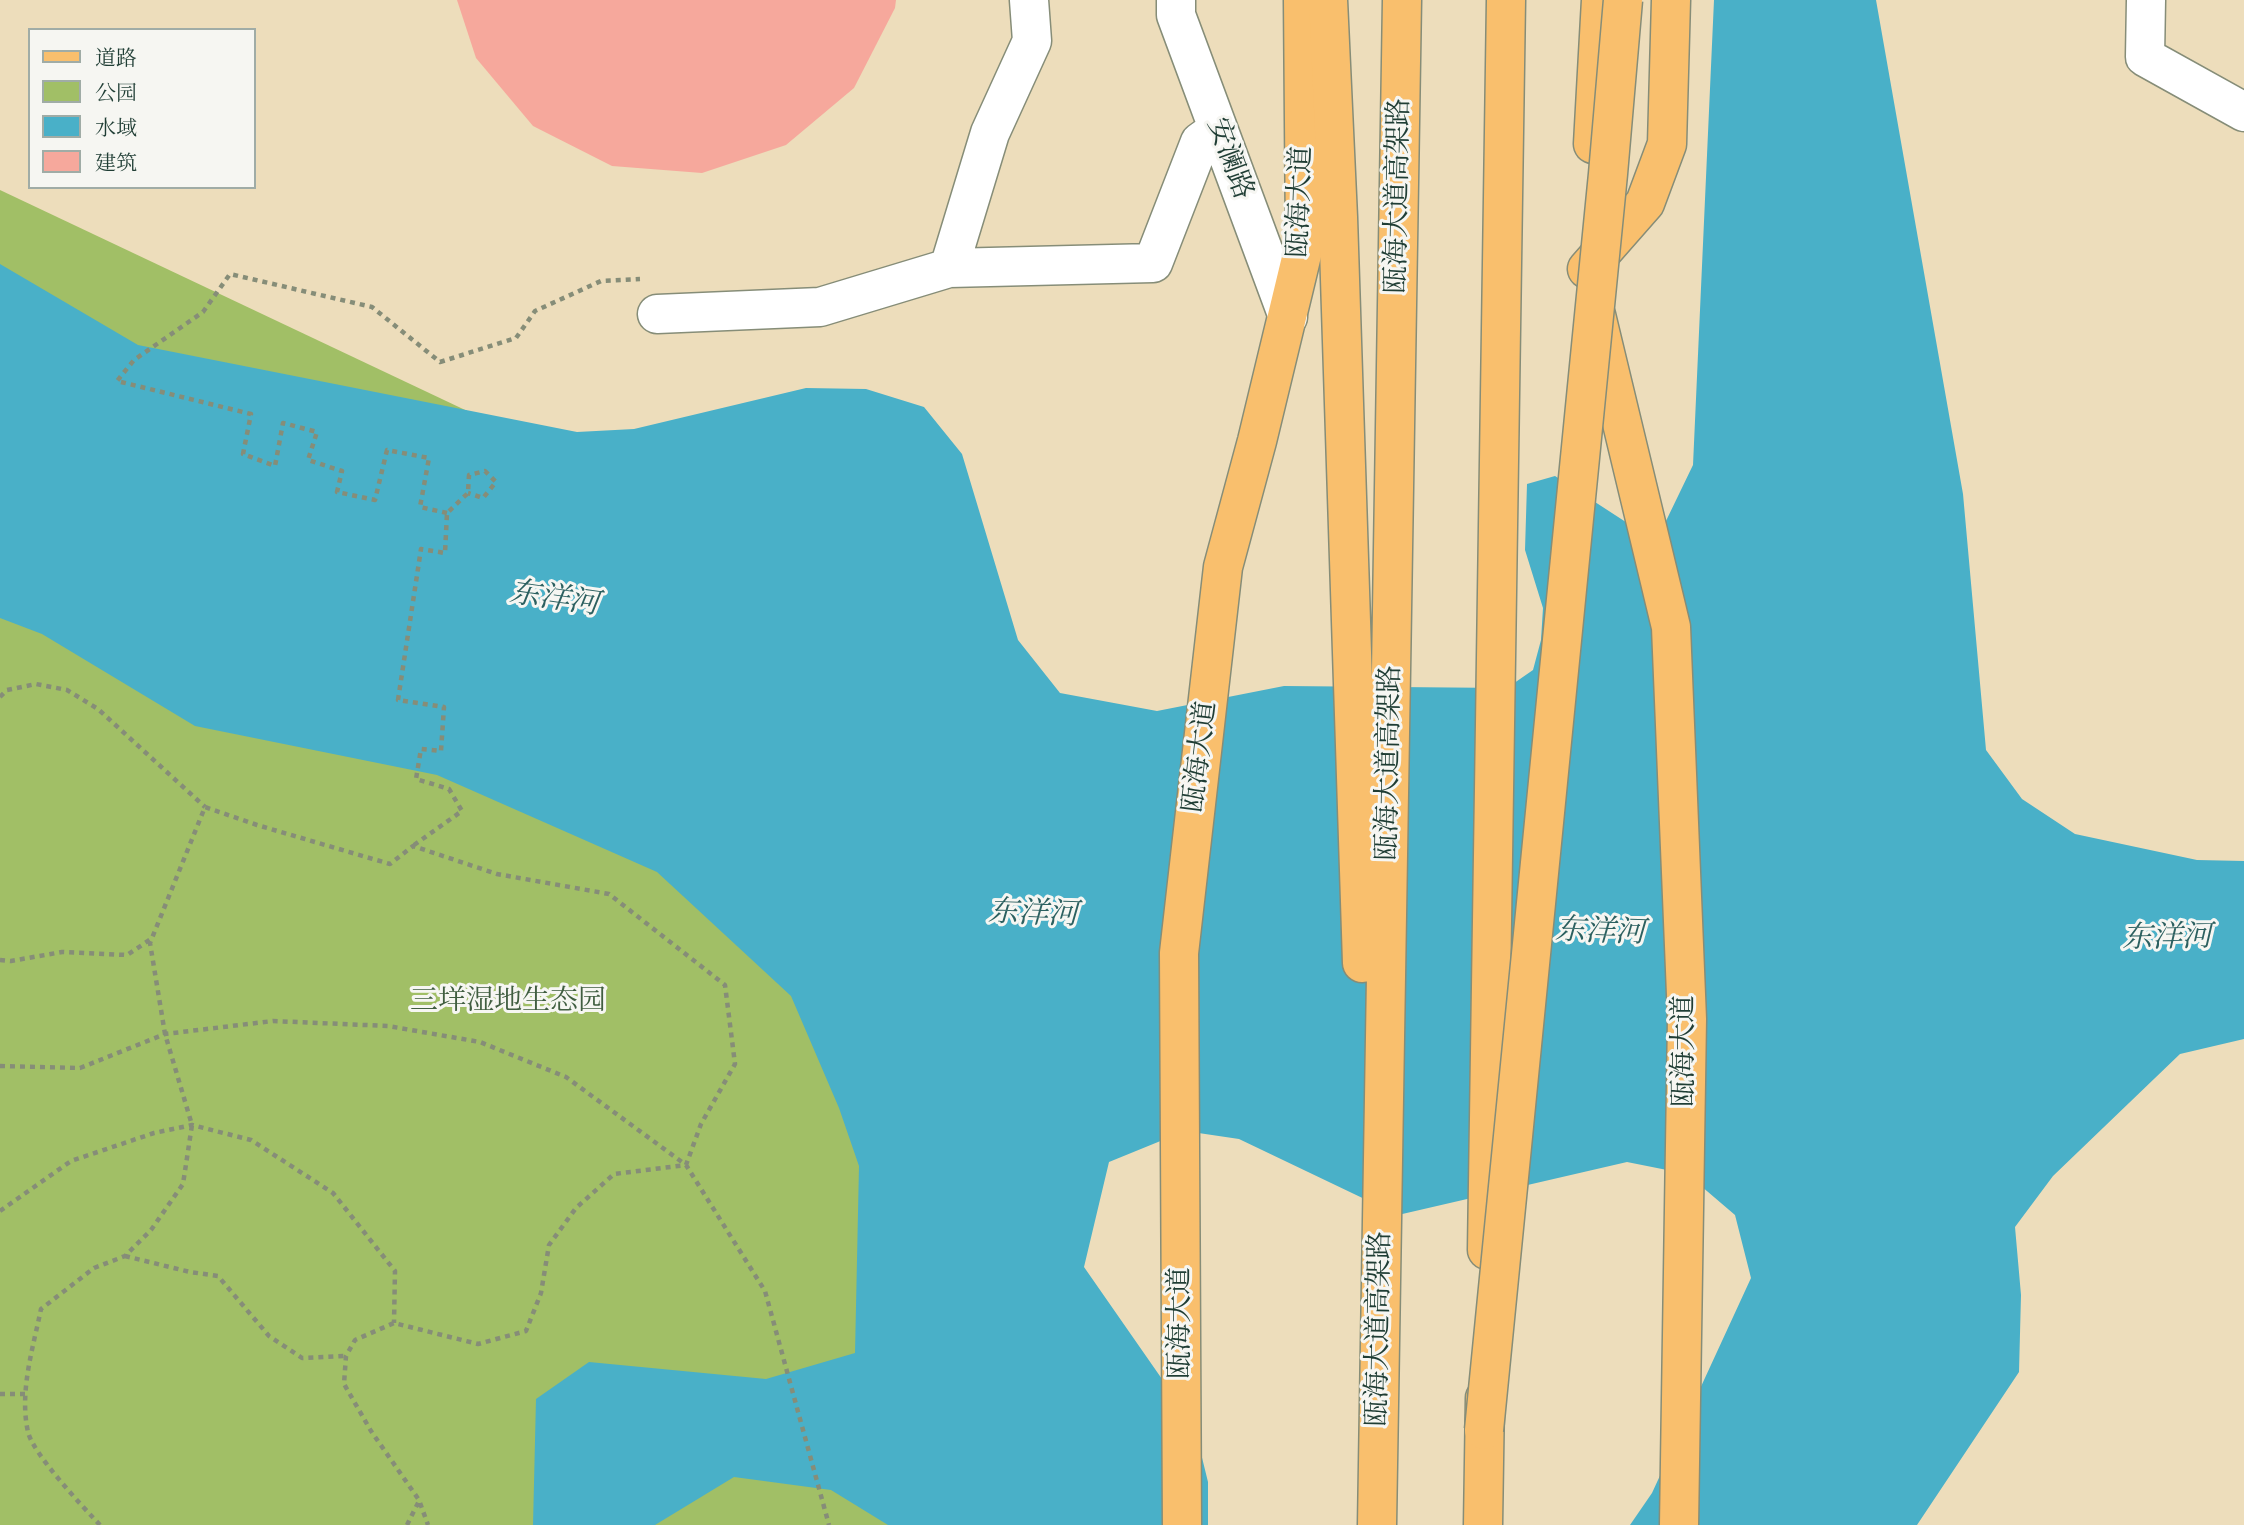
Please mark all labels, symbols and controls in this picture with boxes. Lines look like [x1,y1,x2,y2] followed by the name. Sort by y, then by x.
[28,28,256,189] legend
[95,46,137,72] text: 道路
[95,81,137,107] text: 公园
[1380,98,1418,294] street label: 瓯海大道高架路
[1199,114,1259,204] street label: 安澜路
[95,116,137,142] text: 水域
[1282,145,1320,259] street label: 瓯海大道
[95,151,137,177] text: 建筑
[507,576,601,624] water label: 东洋河
[1371,665,1409,861] street label: 瓯海大道高架路
[1178,699,1224,815] street label: 瓯海大道
[987,895,1079,935] water label: 东洋河
[1554,913,1646,953] water label: 东洋河
[2122,920,2212,958] water label: 东洋河
[410,985,606,1019] park label: 三垟湿地生态园
[1668,995,1702,1107] street label: 瓯海大道
[1361,1231,1399,1427] street label: 瓯海大道高架路
[1164,1267,1198,1379] street label: 瓯海大道

